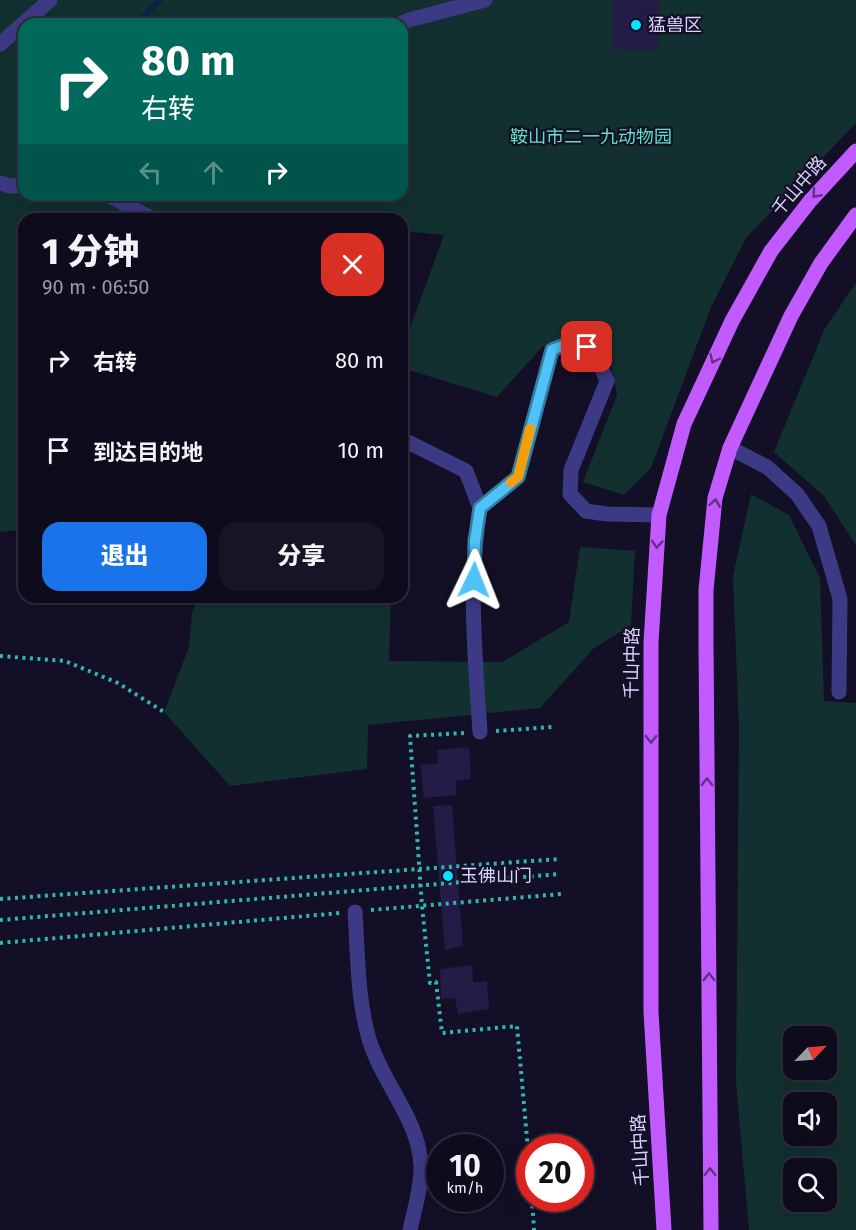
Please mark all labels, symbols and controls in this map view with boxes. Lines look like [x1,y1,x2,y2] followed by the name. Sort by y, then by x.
[648,14,702,36] place label: 猛兽区
[629,18,643,32] marker: 猛兽区
[141,36,235,86] text: 80 m
[42,42,120,120] icon: right
[141,93,195,125] text: 右转
[510,126,672,148] park label: 鞍山市二一九动物园
[767,152,831,220] street label: 千山中路
[134,156,167,189] icon: left
[197,156,230,189] icon: ahead
[260,156,293,189] icon: right
[812,188,823,198] one-way arrow
[42,230,139,274] text: 1 分钟
[321,233,384,296] button: close
[42,275,149,299] text: 90 m · 06:50
[561,321,612,372] pin
[570,330,603,363] icon: arrive
[42,344,75,377] icon: right
[335,347,384,374] text: 80 m
[93,349,137,376] text: 右转
[710,353,722,364] one-way arrow
[42,434,75,467] icon: arrive
[338,437,384,464] text: 10 m
[93,439,203,466] text: 到达目的地
[708,498,720,508] one-way arrow
[42,522,207,591] button: 退出
[219,522,384,591] button: 分享
[651,540,664,549] one-way arrow
[442,548,506,612] position arrow
[620,627,644,699] street label: 千山中路
[645,734,657,743] one-way arrow
[701,777,713,786] one-way arrow
[460,865,532,887] place label: 玉佛山门
[441,869,455,883] marker: 玉佛山门
[703,972,715,981] one-way arrow
[783,1026,837,1080] north arrow
[783,1026,837,1212] map controls
[783,1092,837,1146] button: sound
[627,1113,653,1187] street label: 千山中路
[516,1134,594,1212] speed limit sign: 20
[449,1148,481,1184] text: 10
[783,1158,837,1212] button: search
[704,1167,716,1176] one-way arrow
[446,1179,484,1197] text: km/h

